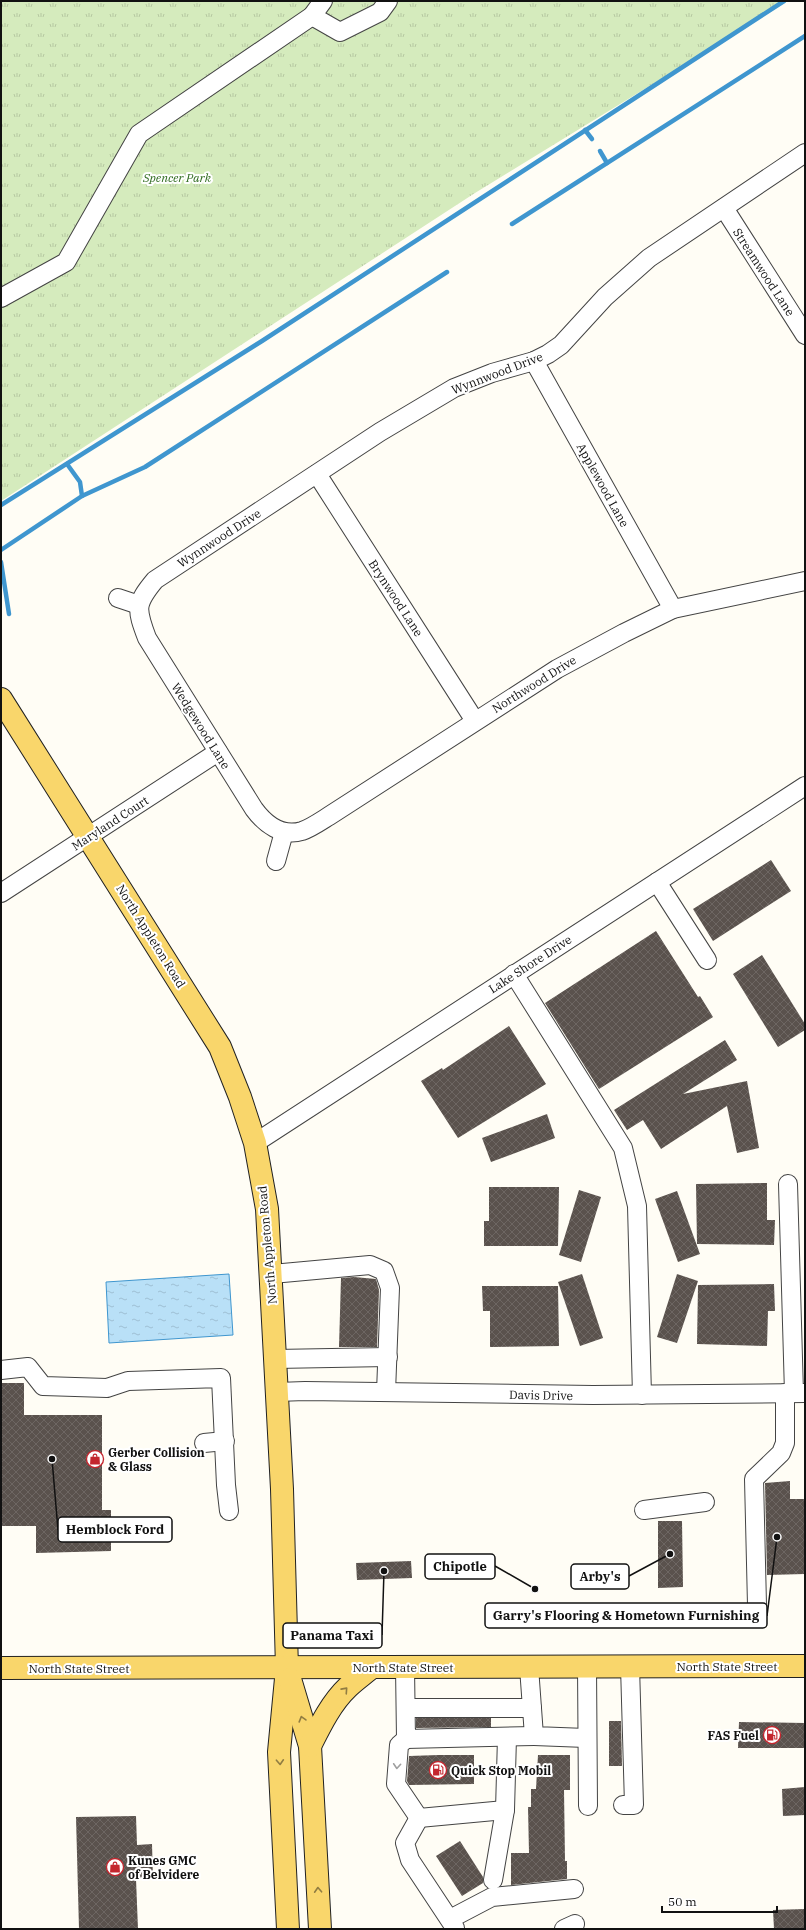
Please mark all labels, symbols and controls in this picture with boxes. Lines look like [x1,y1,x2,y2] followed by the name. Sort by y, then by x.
[142,170,212,185] park label: Spencer Park
[730,225,798,319] street label: Streamwood Lane
[449,349,545,397] street label: Wynnwood Drive
[574,440,632,530] street label: Applewood Lane
[174,505,264,571] street label: Wynnwood Drive
[366,557,426,639] street label: Brynwood Lane
[489,652,579,716] street label: Northwood Drive
[168,680,234,772] street label: Wedgewood Lane
[69,793,151,853] street label: Maryland Court
[113,882,189,990] street label: North Appleton Road
[486,932,574,996] street label: Lake Shore Drive
[254,1185,280,1305] street label: North Appleton Road
[509,1387,573,1403] street label: Davis Drive
[108,1445,205,1474] place label: Gerber Collision & Glass
[85,1449,105,1469] shop icon: Gerber Collision & Glass
[58,1517,172,1542] callout: Hemblock Ford
[66,1521,164,1538] text: Hemblock Ford
[425,1554,495,1579] callout: Chipotle
[433,1558,487,1575] text: Chipotle
[571,1564,629,1589] callout: Arby's
[579,1568,621,1585] text: Arby's
[485,1603,767,1628] callout: Garry's Flooring & Hometown Furnishing
[493,1607,760,1624] text: Garry's Flooring & Hometown Furnishing
[283,1623,382,1648] callout: Panama Taxi
[290,1627,374,1644] text: Panama Taxi
[677,1659,777,1674] street label: North State Street
[353,1660,453,1675] street label: North State Street
[29,1661,129,1676] street label: North State Street
[341,1687,348,1695] one-way arrow
[298,1716,307,1723] one-way arrow
[762,1725,782,1745] fuel station icon: FAS Fuel
[708,1728,759,1743] place label: FAS Fuel
[275,1759,284,1765] one-way arrow
[428,1760,448,1780] fuel station icon: Quick Stop Mobil
[393,1763,402,1769] one-way arrow
[451,1763,551,1778] place label: Quick Stop Mobil
[128,1853,200,1882] place label: Kunes GMC of Belvidere
[105,1857,125,1877] shop icon: Kunes GMC of Belvidere
[313,1887,322,1893] one-way arrow
[662,1888,777,1914] scale bar
[668,1894,697,1909] text: 50 m

